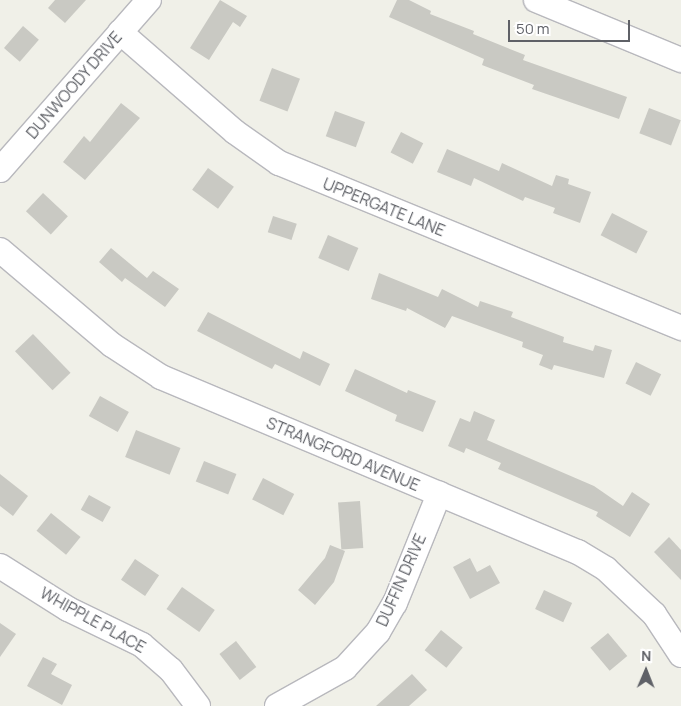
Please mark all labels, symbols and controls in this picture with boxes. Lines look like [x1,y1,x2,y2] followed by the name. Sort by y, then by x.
[511,10,634,42] scale bar
[516,18,550,39] text: 50 m
[22,27,126,143] street label: DUNWOODY DRIVE
[320,174,448,240] street label: UPPERGATE LANE
[263,413,423,495] street label: STRANGFORD AVENUE
[372,531,430,629] street label: DUFFIN DRIVE
[37,583,149,657] street label: WHIPPLE PLACE
[621,646,671,696] north arrow
[641,646,651,665] text: N

